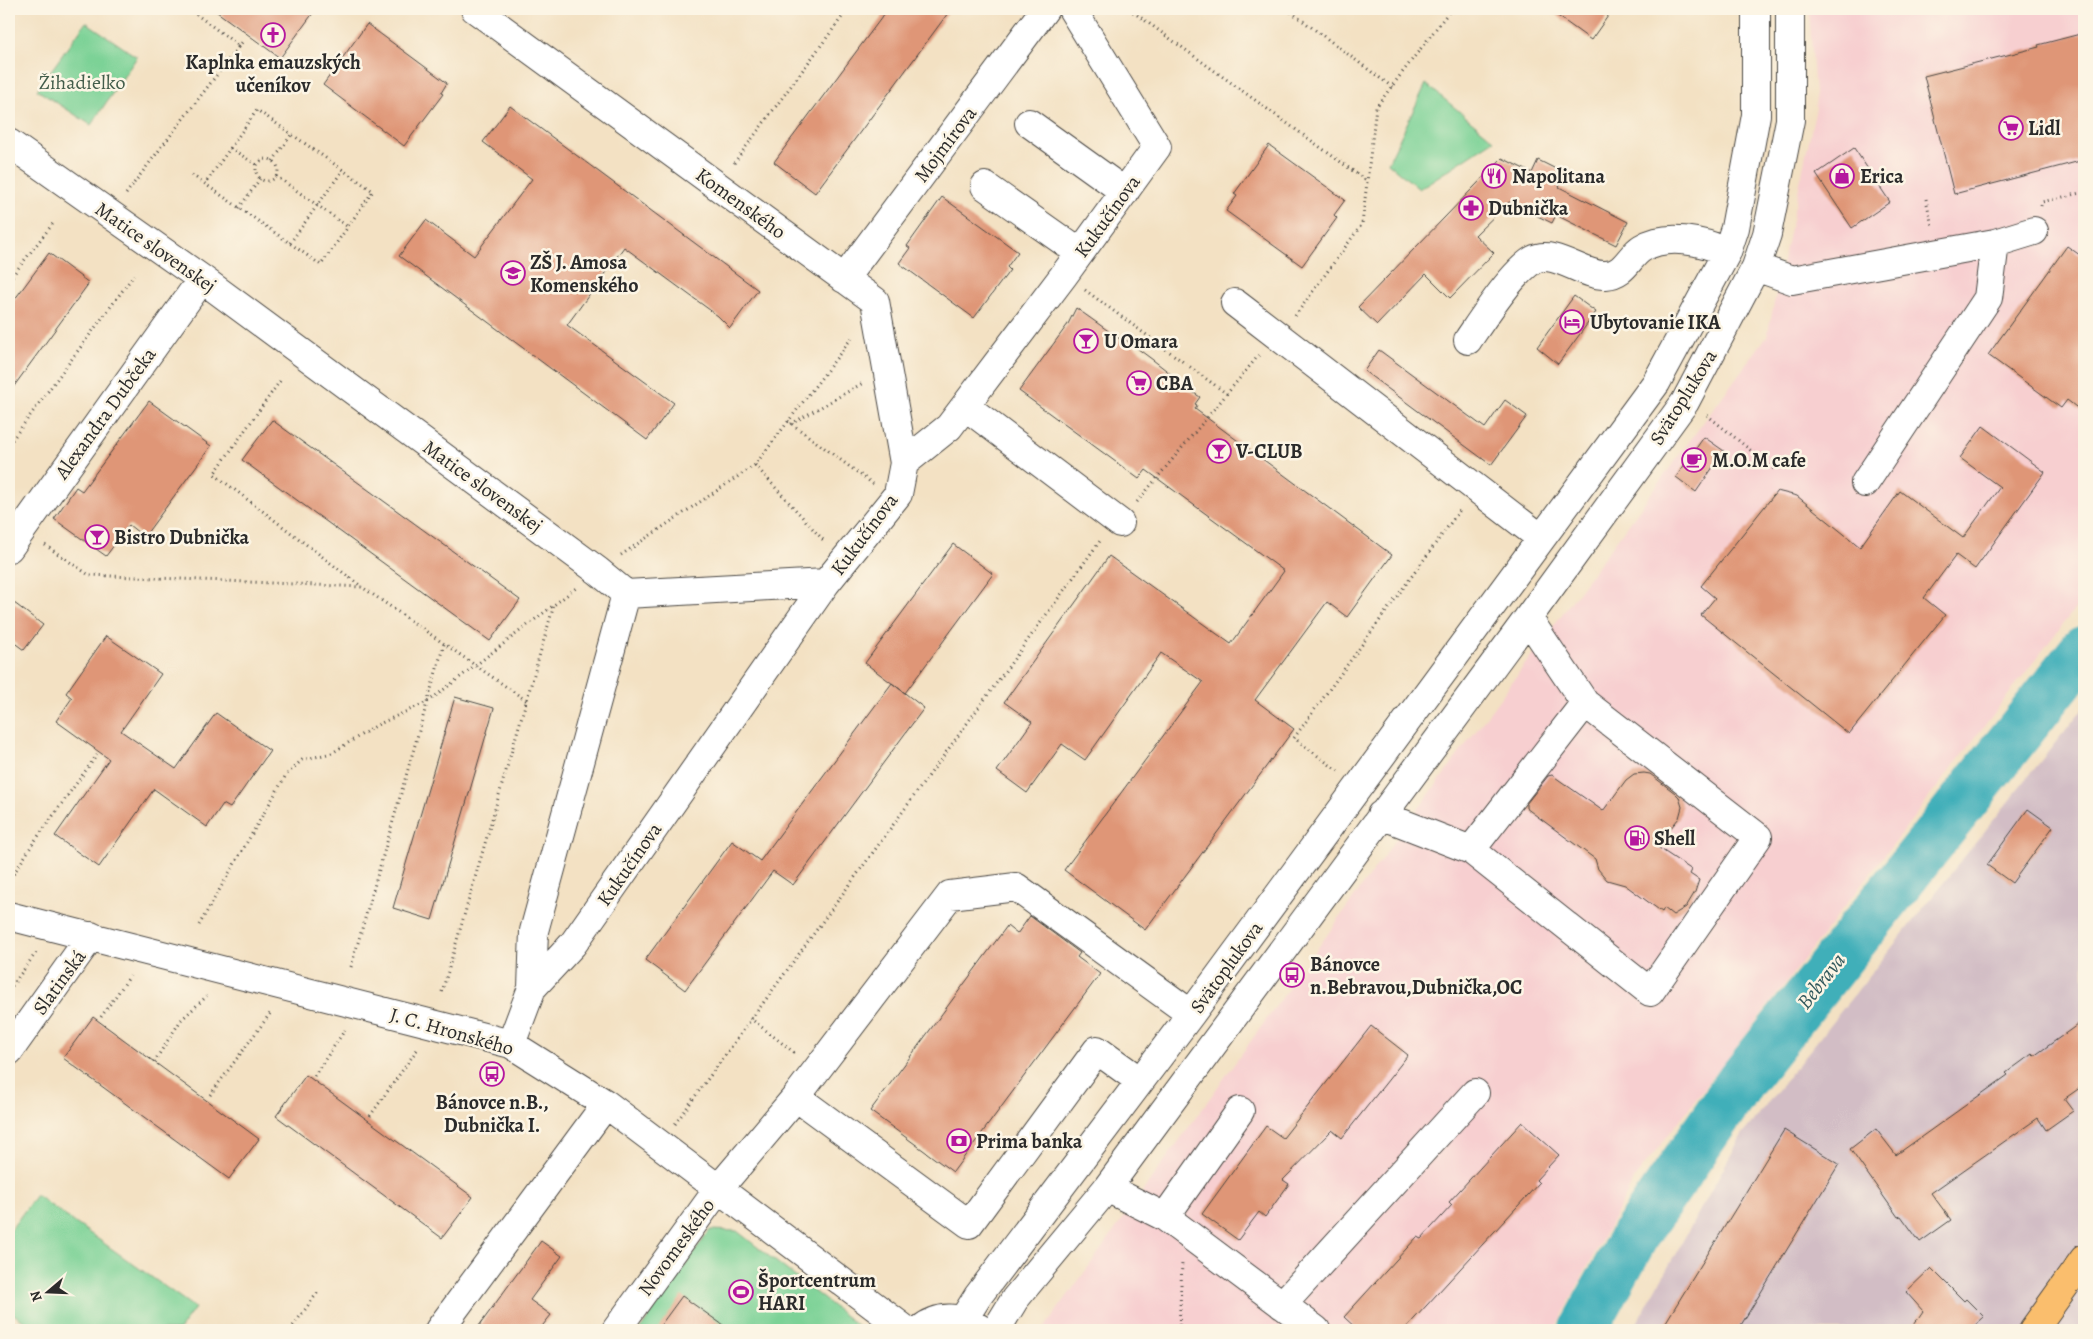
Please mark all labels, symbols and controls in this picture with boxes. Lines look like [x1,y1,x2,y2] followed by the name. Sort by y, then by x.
[260,22,286,48] church icon: Kaplnka emauzských učeníkov
[185,49,361,99] place label: Kaplnka emauzských učeníkov
[39,69,125,96] park label: Žihadielko
[908,100,983,188] street label: Mojmírova
[1998,115,2024,141] supermarket icon: Lidl
[2028,115,2061,142] place label: Lidl
[690,161,791,245] street label: Komenského
[1481,163,1507,189] restaurant icon: Napolitana
[1512,163,1606,190] place label: Napolitana
[1829,163,1855,189] shop icon: Erica
[1860,163,1904,190] place label: Erica
[1068,169,1147,263] street label: Kukučínova
[1458,195,1484,221] pharmacy icon: Dubnička
[1488,195,1569,222] place label: Dubnička
[90,196,222,299] street label: Matice slovenskej
[530,249,639,299] place label: ZŠ J. Amosa Komenského
[500,260,526,286] school or university icon: ZŠ J. Amosa Komenského
[1559,309,1585,335] hotel icon: Ubytovanie IKA
[1590,309,1721,336] place label: Ubytovanie IKA
[1073,328,1099,354] bar icon: U Omara
[1104,328,1178,355] place label: U Omara
[48,341,163,485] street label: Alexandra Dubčeka
[1643,344,1724,450] street label: Svätoplukova
[1126,370,1152,396] supermarket icon: CBA
[1156,370,1194,397] place label: CBA
[417,434,548,539] street label: Matice slovenskej
[1206,438,1232,464] bar icon: V-CLUB
[1235,438,1303,465] place label: V-CLUB
[1681,447,1707,473] cafe icon: M.O.M cafe
[1712,447,1806,474] place label: M.O.M cafe
[825,487,905,581] street label: Kukučínova
[84,524,110,550] bar icon: Bistro Dubnička
[114,524,250,551] place label: Bistro Dubnička
[591,817,668,912] street label: Kukučínova
[1624,825,1650,851] fuel station icon: Shell
[1654,825,1696,852] place label: Shell
[1184,915,1269,1019] street label: Svätoplukova
[27,944,93,1020] street label: Slatinská
[1790,947,1852,1015] water label: Bebrava
[1310,951,1522,1001] place label: Bánovce n.Bebravou,Dubnička,OC
[1279,962,1305,988] bus stop icon: Bánovce n.Bebravou,Dubnička,OC
[387,1001,517,1062] street label: J. C. Hronského
[479,1061,505,1087] bus stop icon: Bánovce n.B., Dubnička I.
[435,1089,549,1139] place label: Bánovce n.B., Dubnička I.
[946,1128,972,1154] bank icon: Prima banka
[976,1128,1083,1155] place label: Prima banka
[632,1193,721,1302] street label: Novomeského
[22,1266,72,1316] north arrow
[758,1267,876,1317] place label: Športcentrum HARI
[728,1279,754,1305] sports icon: Športcentrum HARI
[26,1288,47,1304] text: N

